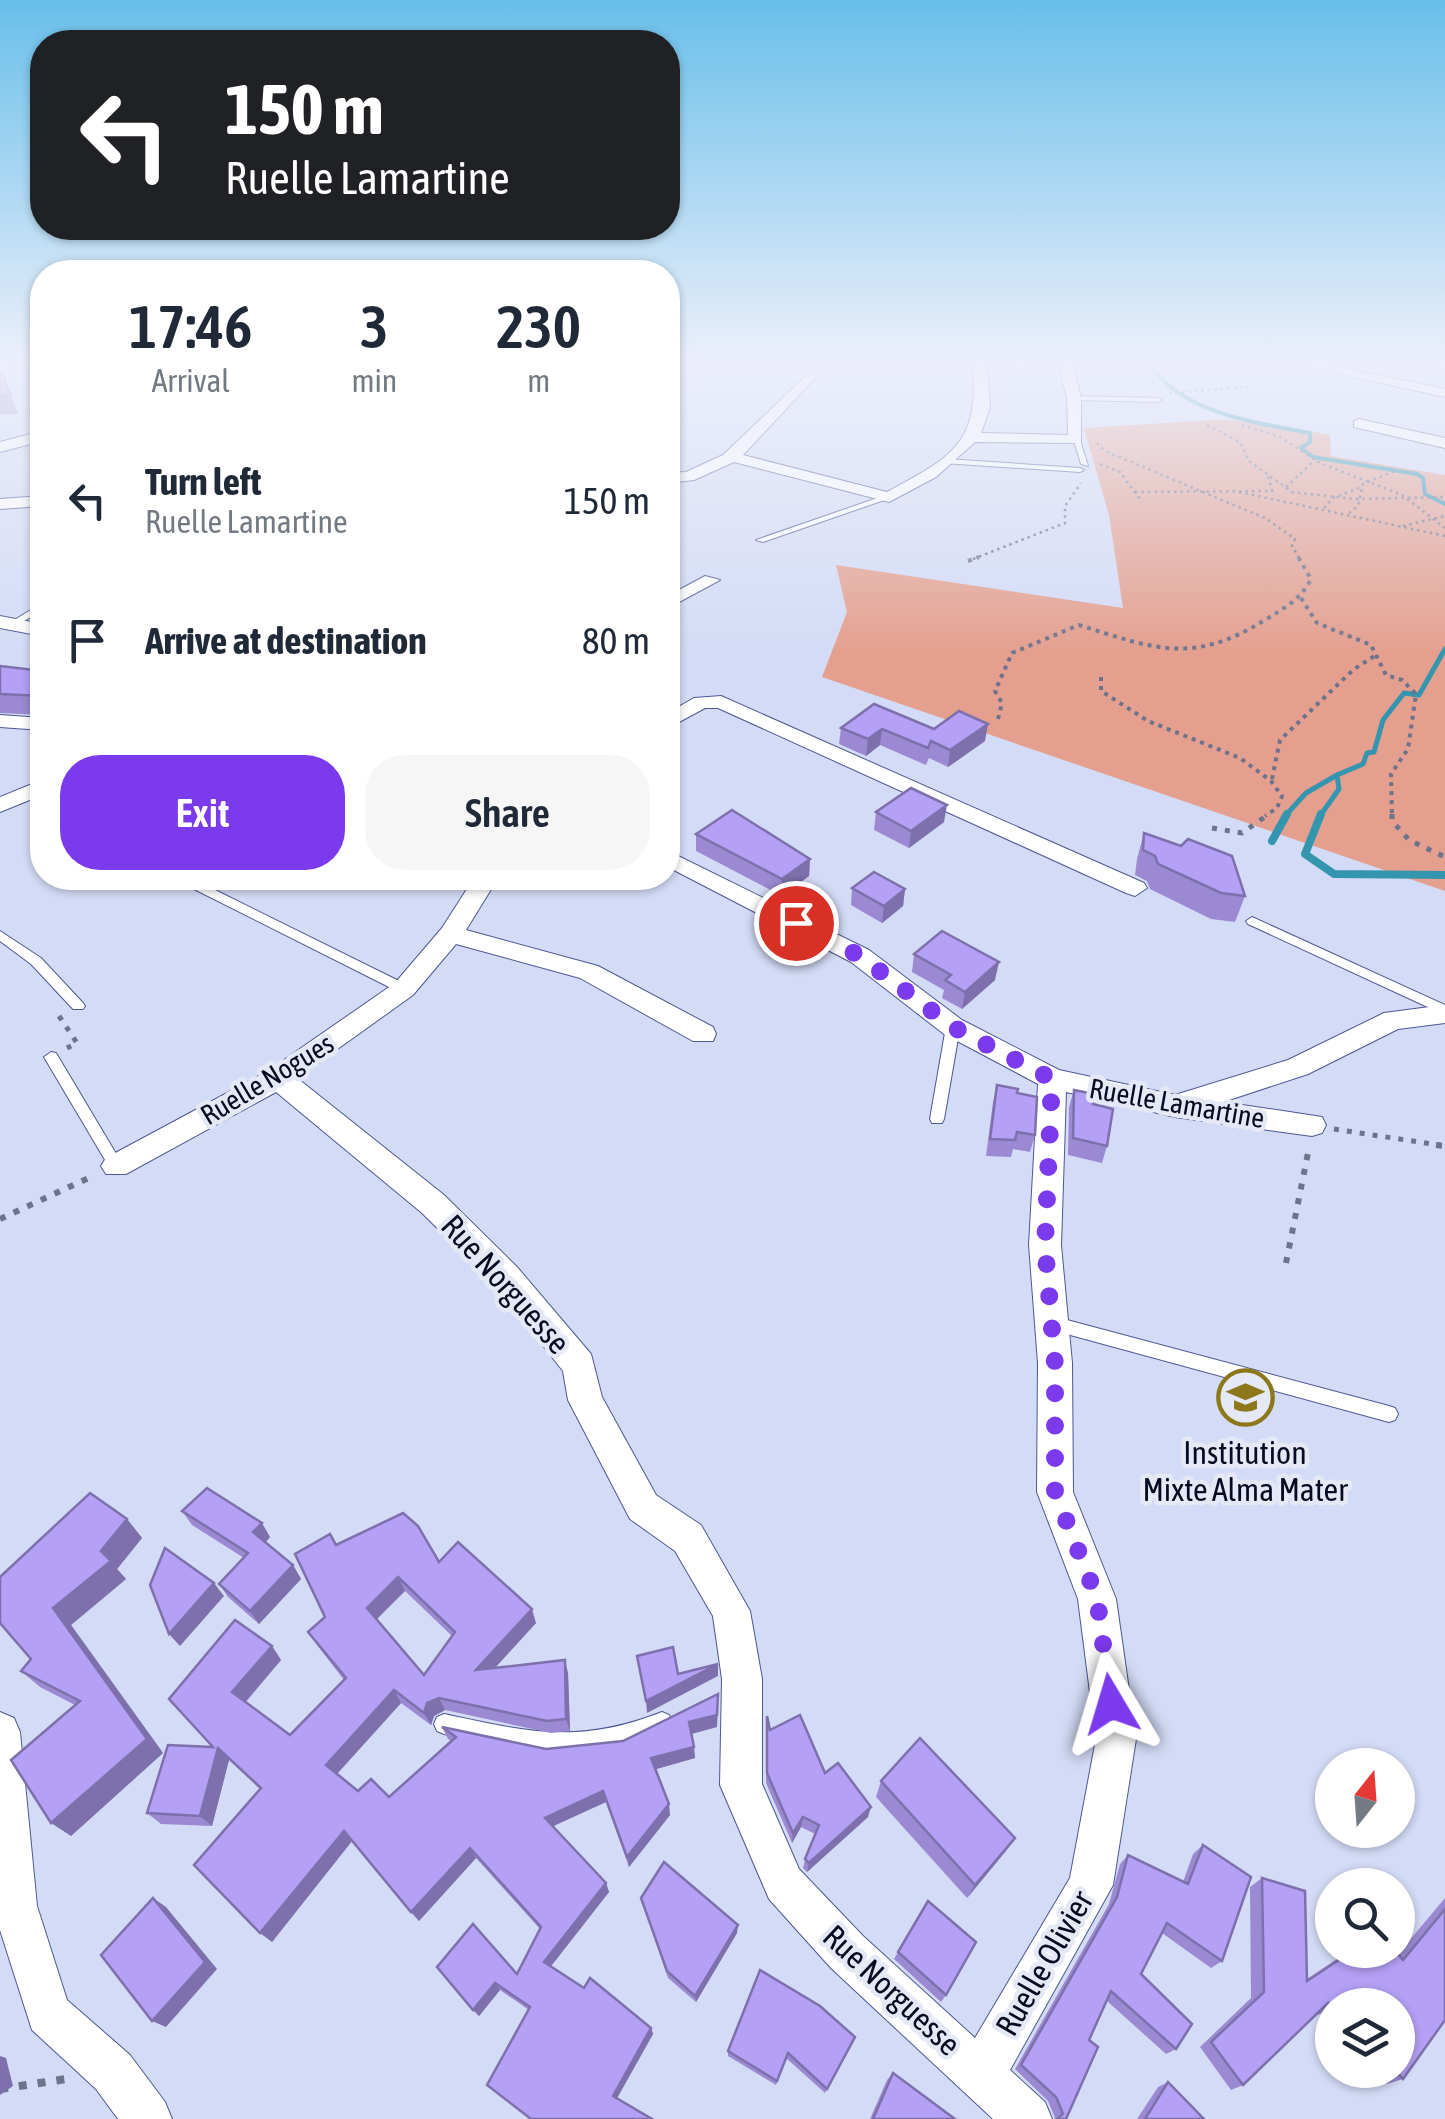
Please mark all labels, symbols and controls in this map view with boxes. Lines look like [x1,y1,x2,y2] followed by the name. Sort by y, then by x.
[225,69,384,149] text: 150 m
[60,70,190,200] icon: left
[225,152,510,204] text: Ruelle Lamartine
[129,292,252,361] text: 17:46
[360,292,389,361] text: 3
[496,292,581,361] text: 230
[152,362,230,399] text: Arrival
[351,362,397,399] text: min
[527,362,550,399] text: m
[145,460,261,503] text: Turn left
[60,473,115,528] icon: left
[564,479,650,522] text: 150 m
[145,503,347,540] text: Ruelle Lamartine
[60,613,115,668] icon: arrive
[145,619,427,662] text: Arrive at destination
[582,619,650,662] text: 80 m
[60,755,345,870] button: Exit
[365,755,650,870] button: Share
[754,881,839,966] pin
[769,896,824,951] icon: arrive
[195,1027,339,1131] street label: Ruelle Nogues
[1087,1072,1267,1134] street label: Ruelle Lamartine
[434,1207,578,1361] street label: Rue Norguesse
[1215,1368,1275,1428] school or university icon: Institution Mixte Alma Mater
[1142,1434,1348,1508] place label: Institution Mixte Alma Mater
[1059,1652,1163,1756] position arrow
[1315,1748,1415,1848] north arrow
[1315,1748,1415,2088] map controls
[1315,1868,1415,1968] button: search
[988,1884,1100,2042] street label: Ruelle Olivier
[816,1917,968,2063] street label: Rue Norguesse
[1315,1988,1415,2088] button: layers

